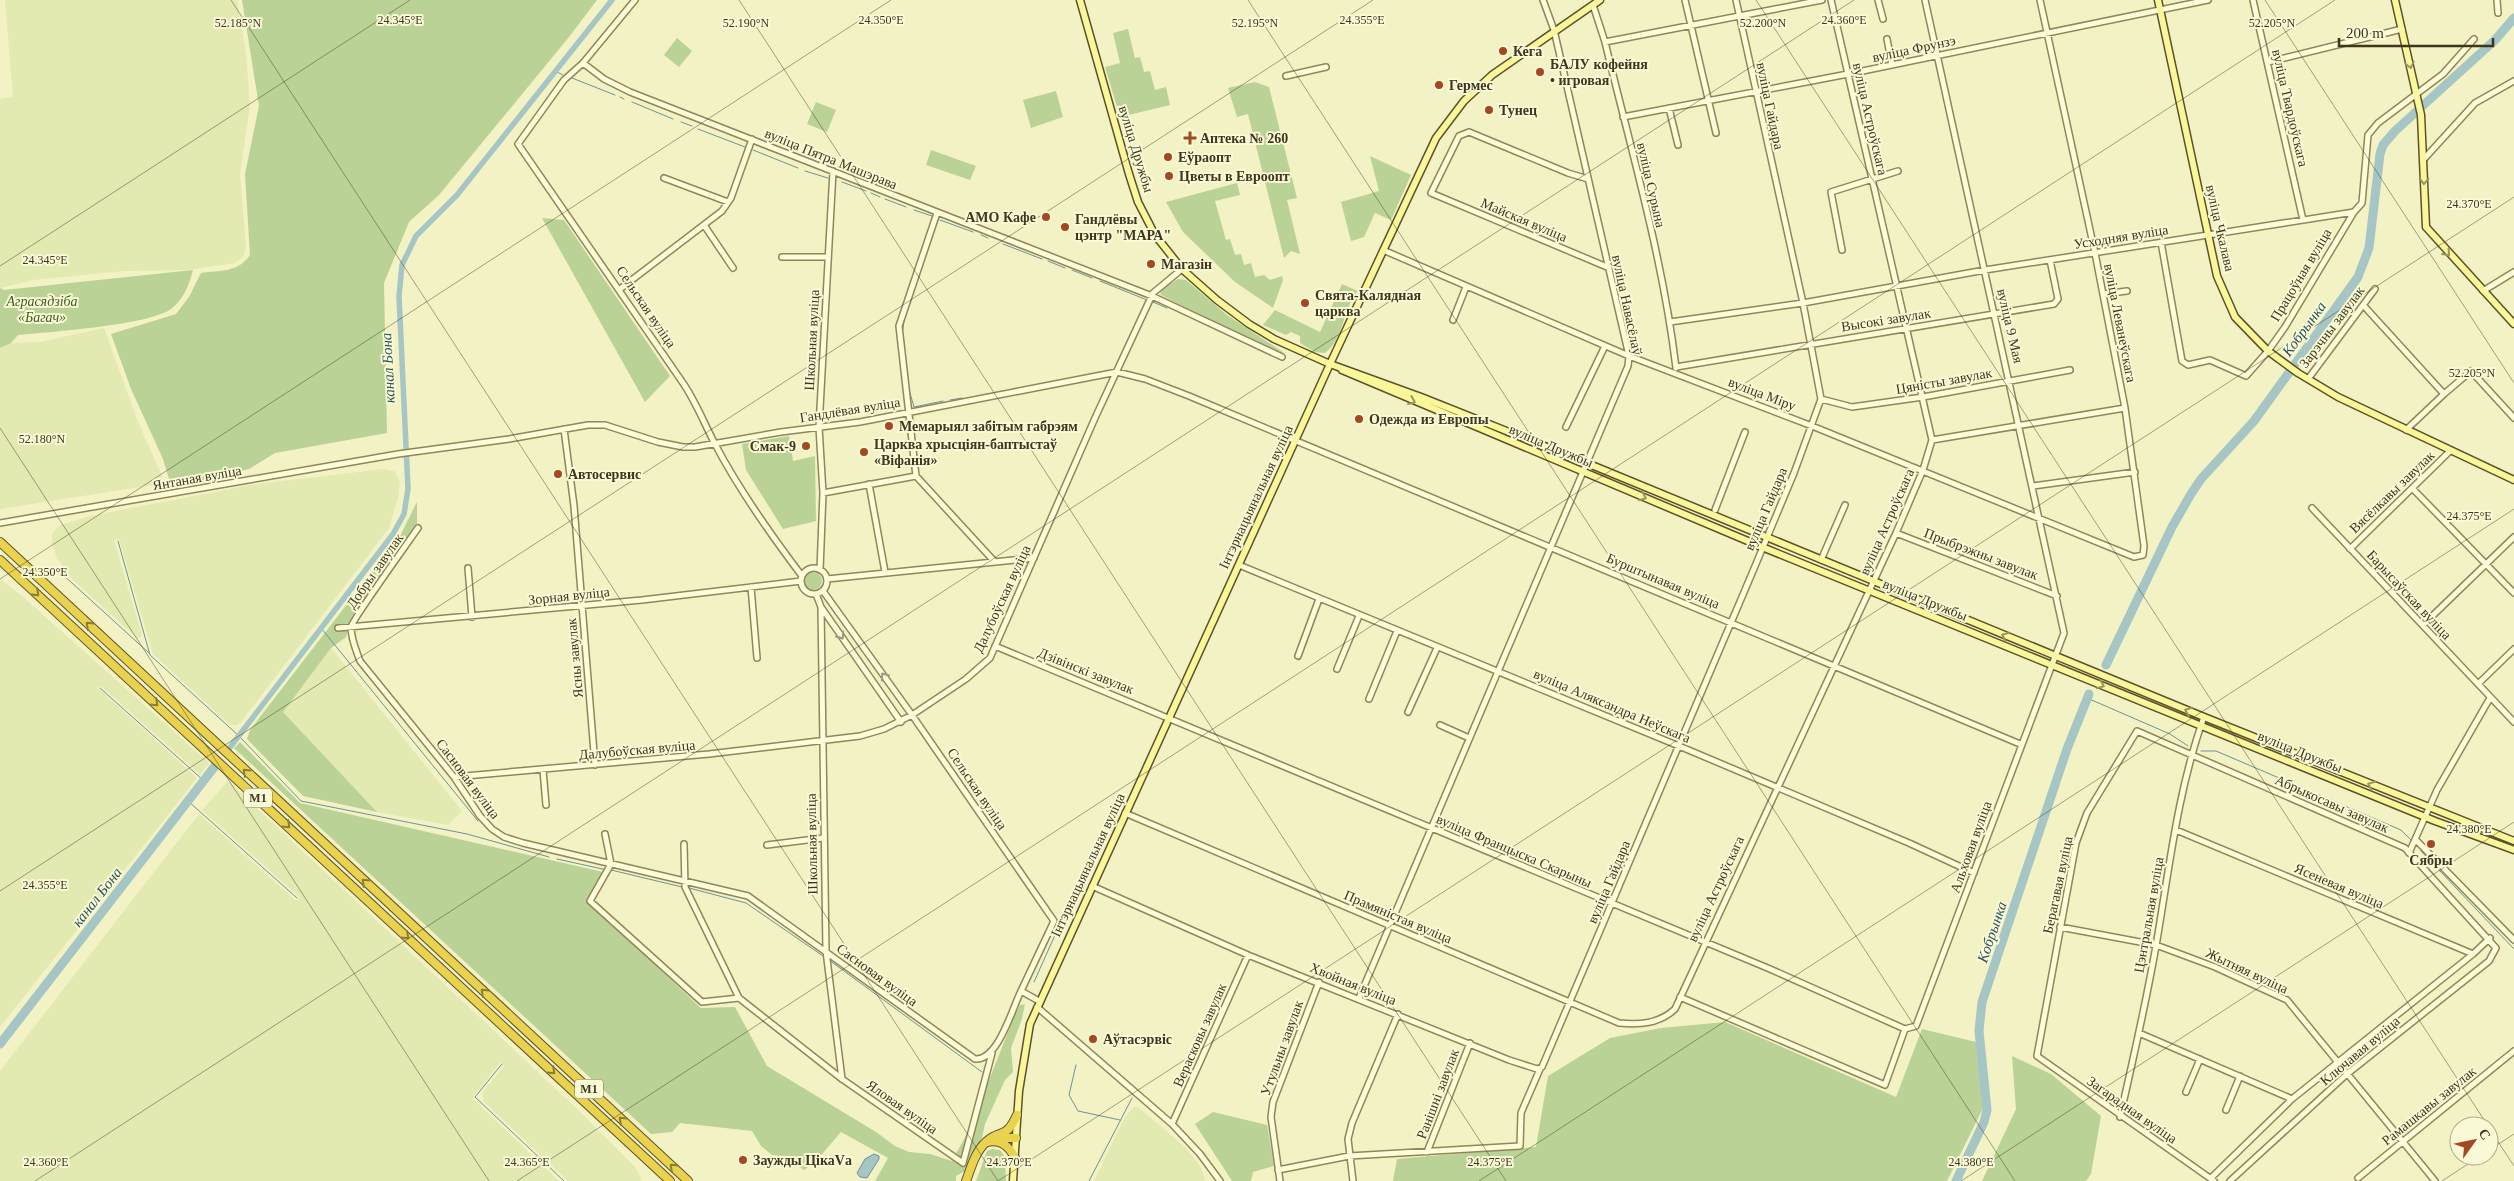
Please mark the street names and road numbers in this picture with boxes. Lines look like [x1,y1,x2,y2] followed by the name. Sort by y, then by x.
[1871,33,1957,65] street label: вуліца Фрунзэ
[2269,48,2311,169] street label: вуліца Твардоўскага
[1753,61,1787,152] street label: вуліца Гайдара
[1850,61,1890,177] street label: вуліца Астроўскага
[1116,104,1156,195] street label: вуліца Дружбы
[763,126,900,193] street label: вуліца Пятра Машэрава
[1634,141,1668,230] street label: вуліца Сурына
[2203,183,2237,274] street label: вуліца Чкалава
[1479,195,1570,245] street label: Майская вуліца
[2073,222,2170,252] street label: Усходняя вуліца
[2267,225,2335,324] street label: Працоўная вуліца
[1609,253,1645,357] street label: вуліца Навасёлаў
[2101,262,2139,384] street label: вуліца Леванеўскага
[613,263,679,351] street label: Сельская вуліца
[2296,283,2368,371] street label: Зарэчны завулак
[1994,287,2026,365] street label: вуліца 9 Мая
[802,288,822,391] street label: Школьная вуліца
[1840,305,1932,334] street label: Высокі завулак
[1895,365,1993,397] street label: Цяністы завулак
[1726,374,1798,414] street label: вуліца Міру
[799,395,902,425] street label: Гандлёвая вуліца
[1216,422,1296,571] street label: Інтэрнацыянальная вуліца
[1507,422,1596,471] street label: вуліца Дружбы
[2347,448,2438,536] street label: Вясёлкавы завулак
[151,463,243,493] street label: Янтаная вуліца
[1742,465,1791,553] street label: вуліца Гайдара
[1857,466,1918,578] street label: вуліца Астроўскага
[1922,525,2040,583] street label: Прыбрэжны завулак
[344,531,406,611] street label: Добры завулак
[971,542,1034,655] street label: Далубоўская вуліца
[2364,547,2455,643] street label: Барысаўская вуліца
[1604,550,1723,612] street label: Бурштынавая вуліца
[1881,576,1970,624] street label: вуліца Дружбы
[528,584,611,608] street label: Зорная вуліца
[564,617,586,699] street label: Ясны завулак
[1036,645,1136,697] street label: Дзівінскі завулак
[1531,666,1693,746] street label: вуліца Аляксандра Неўскага
[2256,728,2345,776] street label: вуліца Дружбы
[433,736,503,822] street label: Сасновая вуліца
[578,737,697,763] street label: Далубоўская вуліца
[944,745,1010,833] street label: Сельская вуліца
[2273,772,2391,836] street label: Абрыкосавы завулак
[244,788,272,808] road number: М1
[1048,790,1128,939] street label: Інтэрнацыянальная вуліца
[804,793,820,895] street label: Школьная вуліца
[1947,798,1995,895] street label: Альховая вуліца
[1434,811,1594,891] street label: вуліца Францыска Скарыны
[1685,833,1747,944] street label: вуліца Астроўскага
[2040,834,2076,935] street label: Берагавая вуліца
[1585,838,1634,926] street label: вуліца Гайдара
[2131,855,2167,974] street label: Цэнтральная вуліца
[2292,860,2387,912] street label: Ясеневая вуліца
[1342,887,1455,947] street label: Прамяністая вуліца
[834,941,921,1010] street label: Сасновая вуліца
[2203,945,2291,997] street label: Жытняя вуліца
[1308,960,1399,1008] street label: Хвойная вуліца
[1170,981,1230,1089] street label: Верасковы завулак
[1258,998,1306,1098] street label: Утульны завулак
[2317,1013,2403,1089] street label: Ключавая вуліца
[1414,1047,1462,1141] street label: Ранішні завулак
[2379,1063,2479,1148] street label: Рамашкавы завулак
[2084,1073,2180,1147] street label: Загарадная вуліца
[864,1077,941,1137] street label: Яловая вуліца
[575,1080,603,1098] road number: М1

